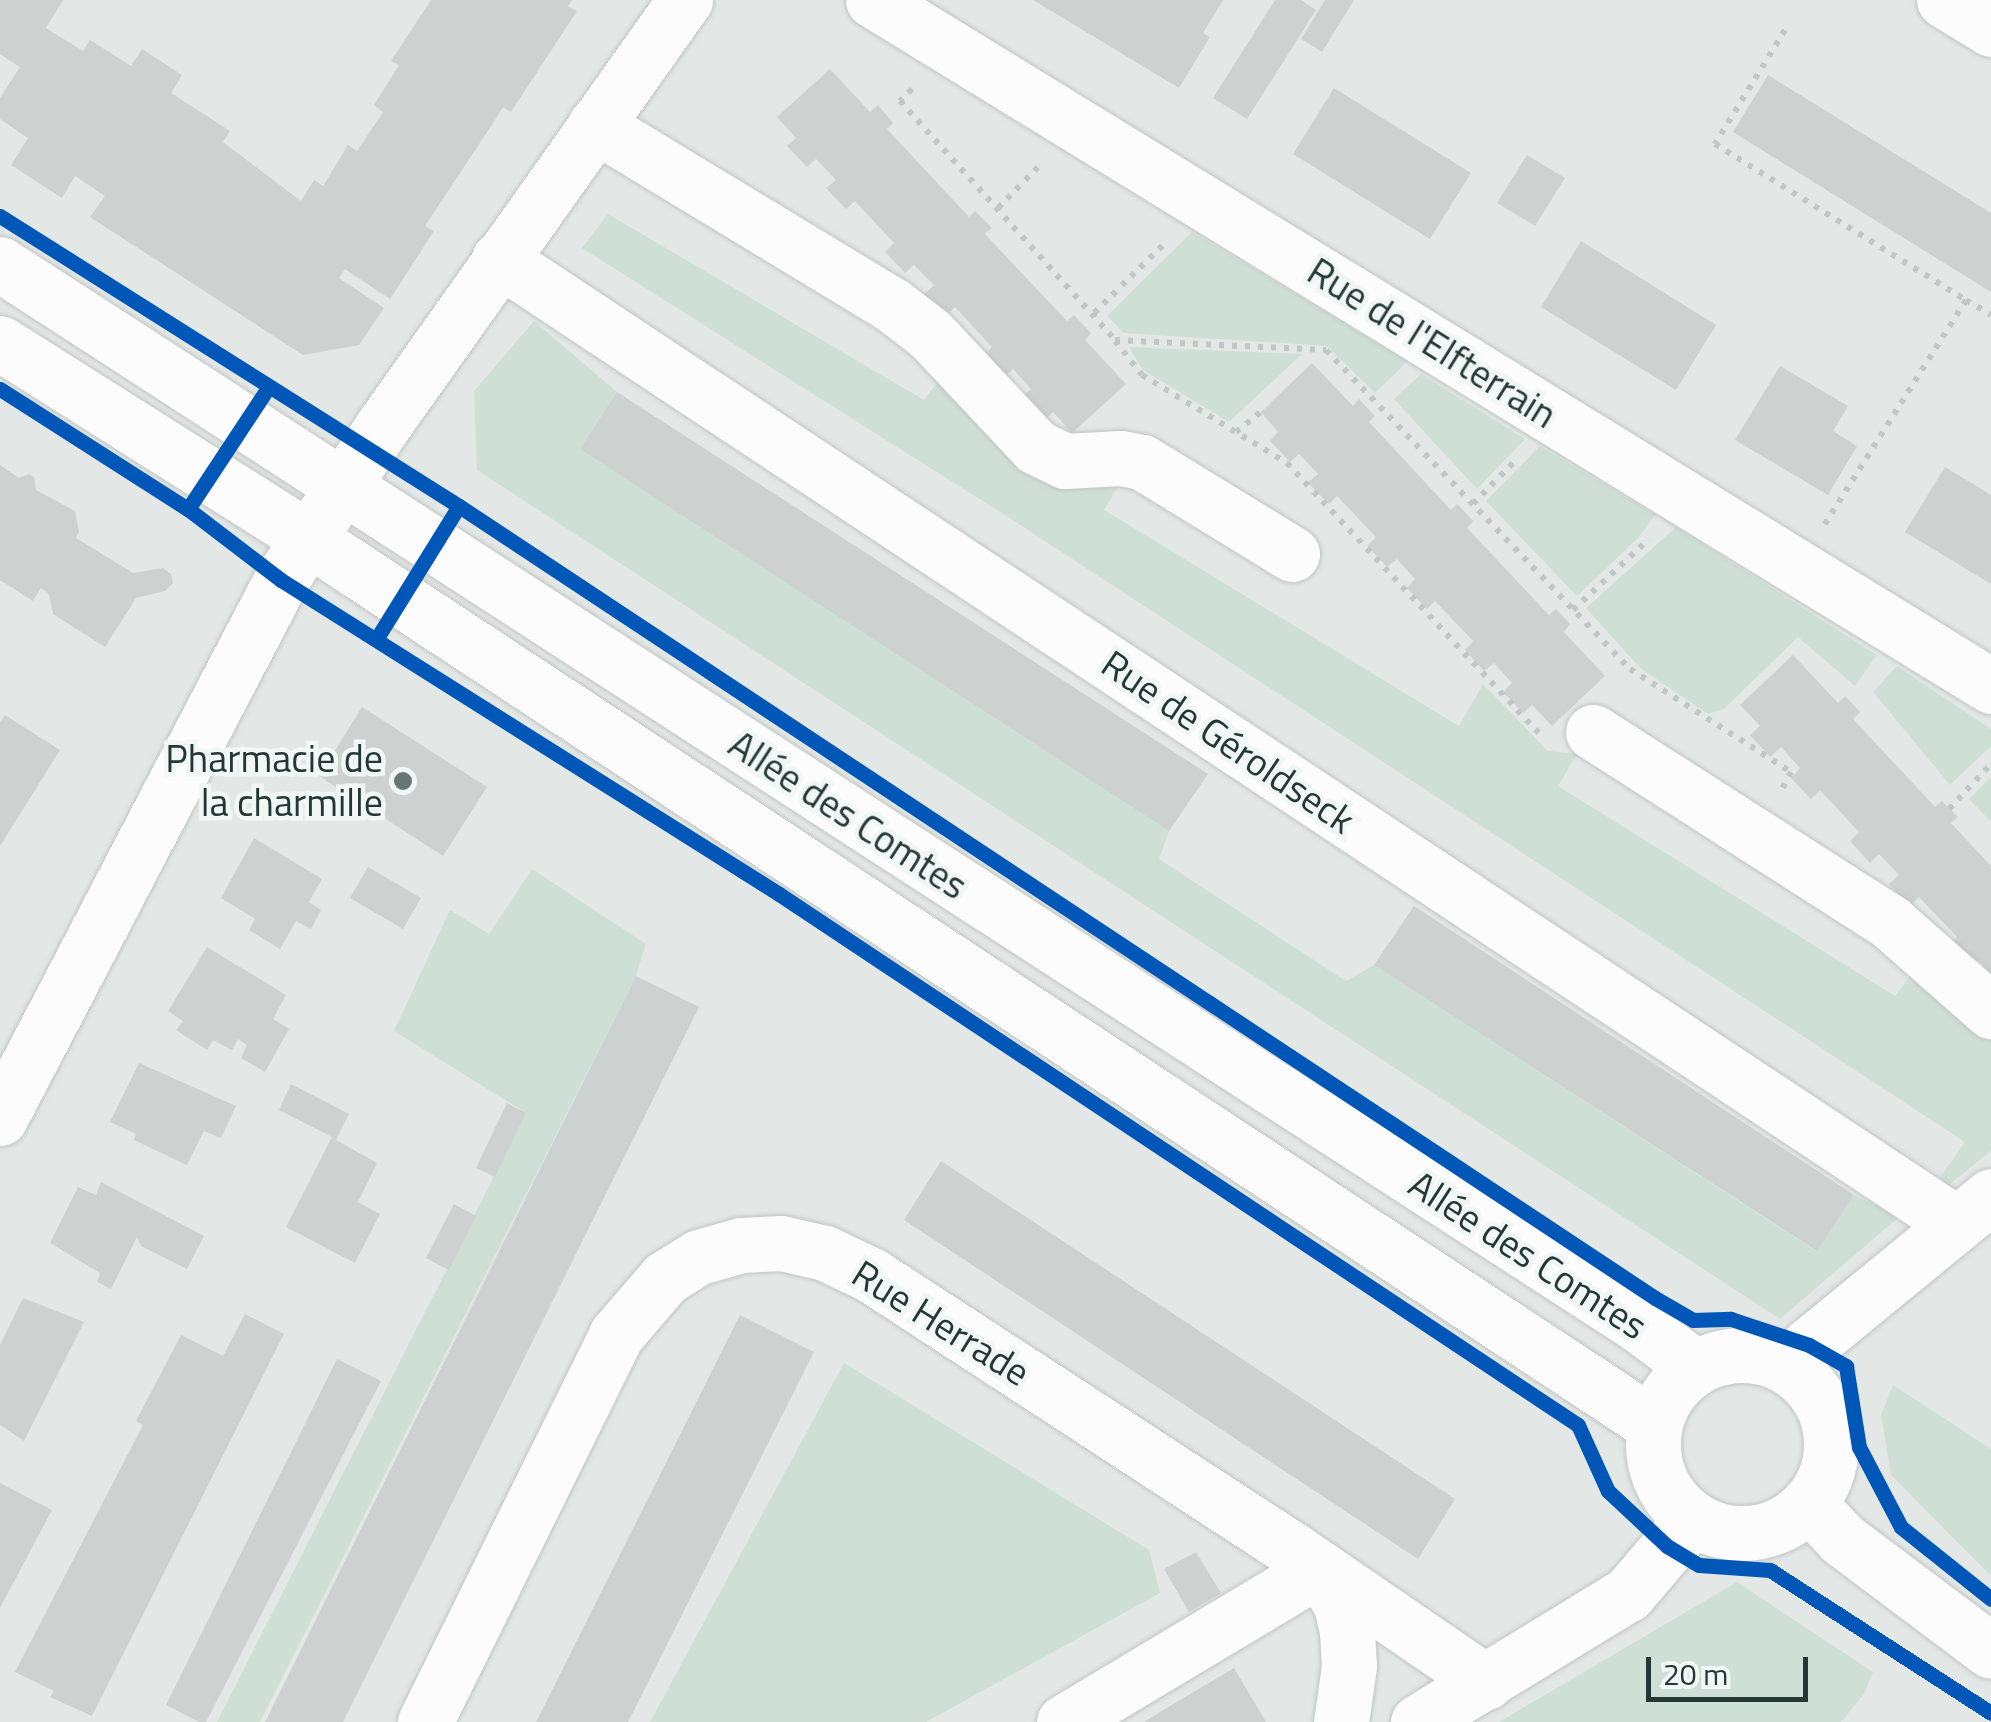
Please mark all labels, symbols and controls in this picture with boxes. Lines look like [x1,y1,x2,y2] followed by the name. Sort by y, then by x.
[1299,248,1565,438] street label: Rue de l'Elfterrain
[1093,641,1363,843] street label: Rue de Géroldseck
[720,721,976,909] street label: Allée des Comtes
[165,736,383,826] place label: Pharmacie de la charmille
[392,770,414,792] marker: Pharmacie de la charmille
[1400,1161,1656,1349] street label: Allée des Comtes
[844,1251,1038,1395] street label: Rue Herrade
[1651,1637,1814,1699] scale bar
[1663,1651,1728,1697] text: 20 m

